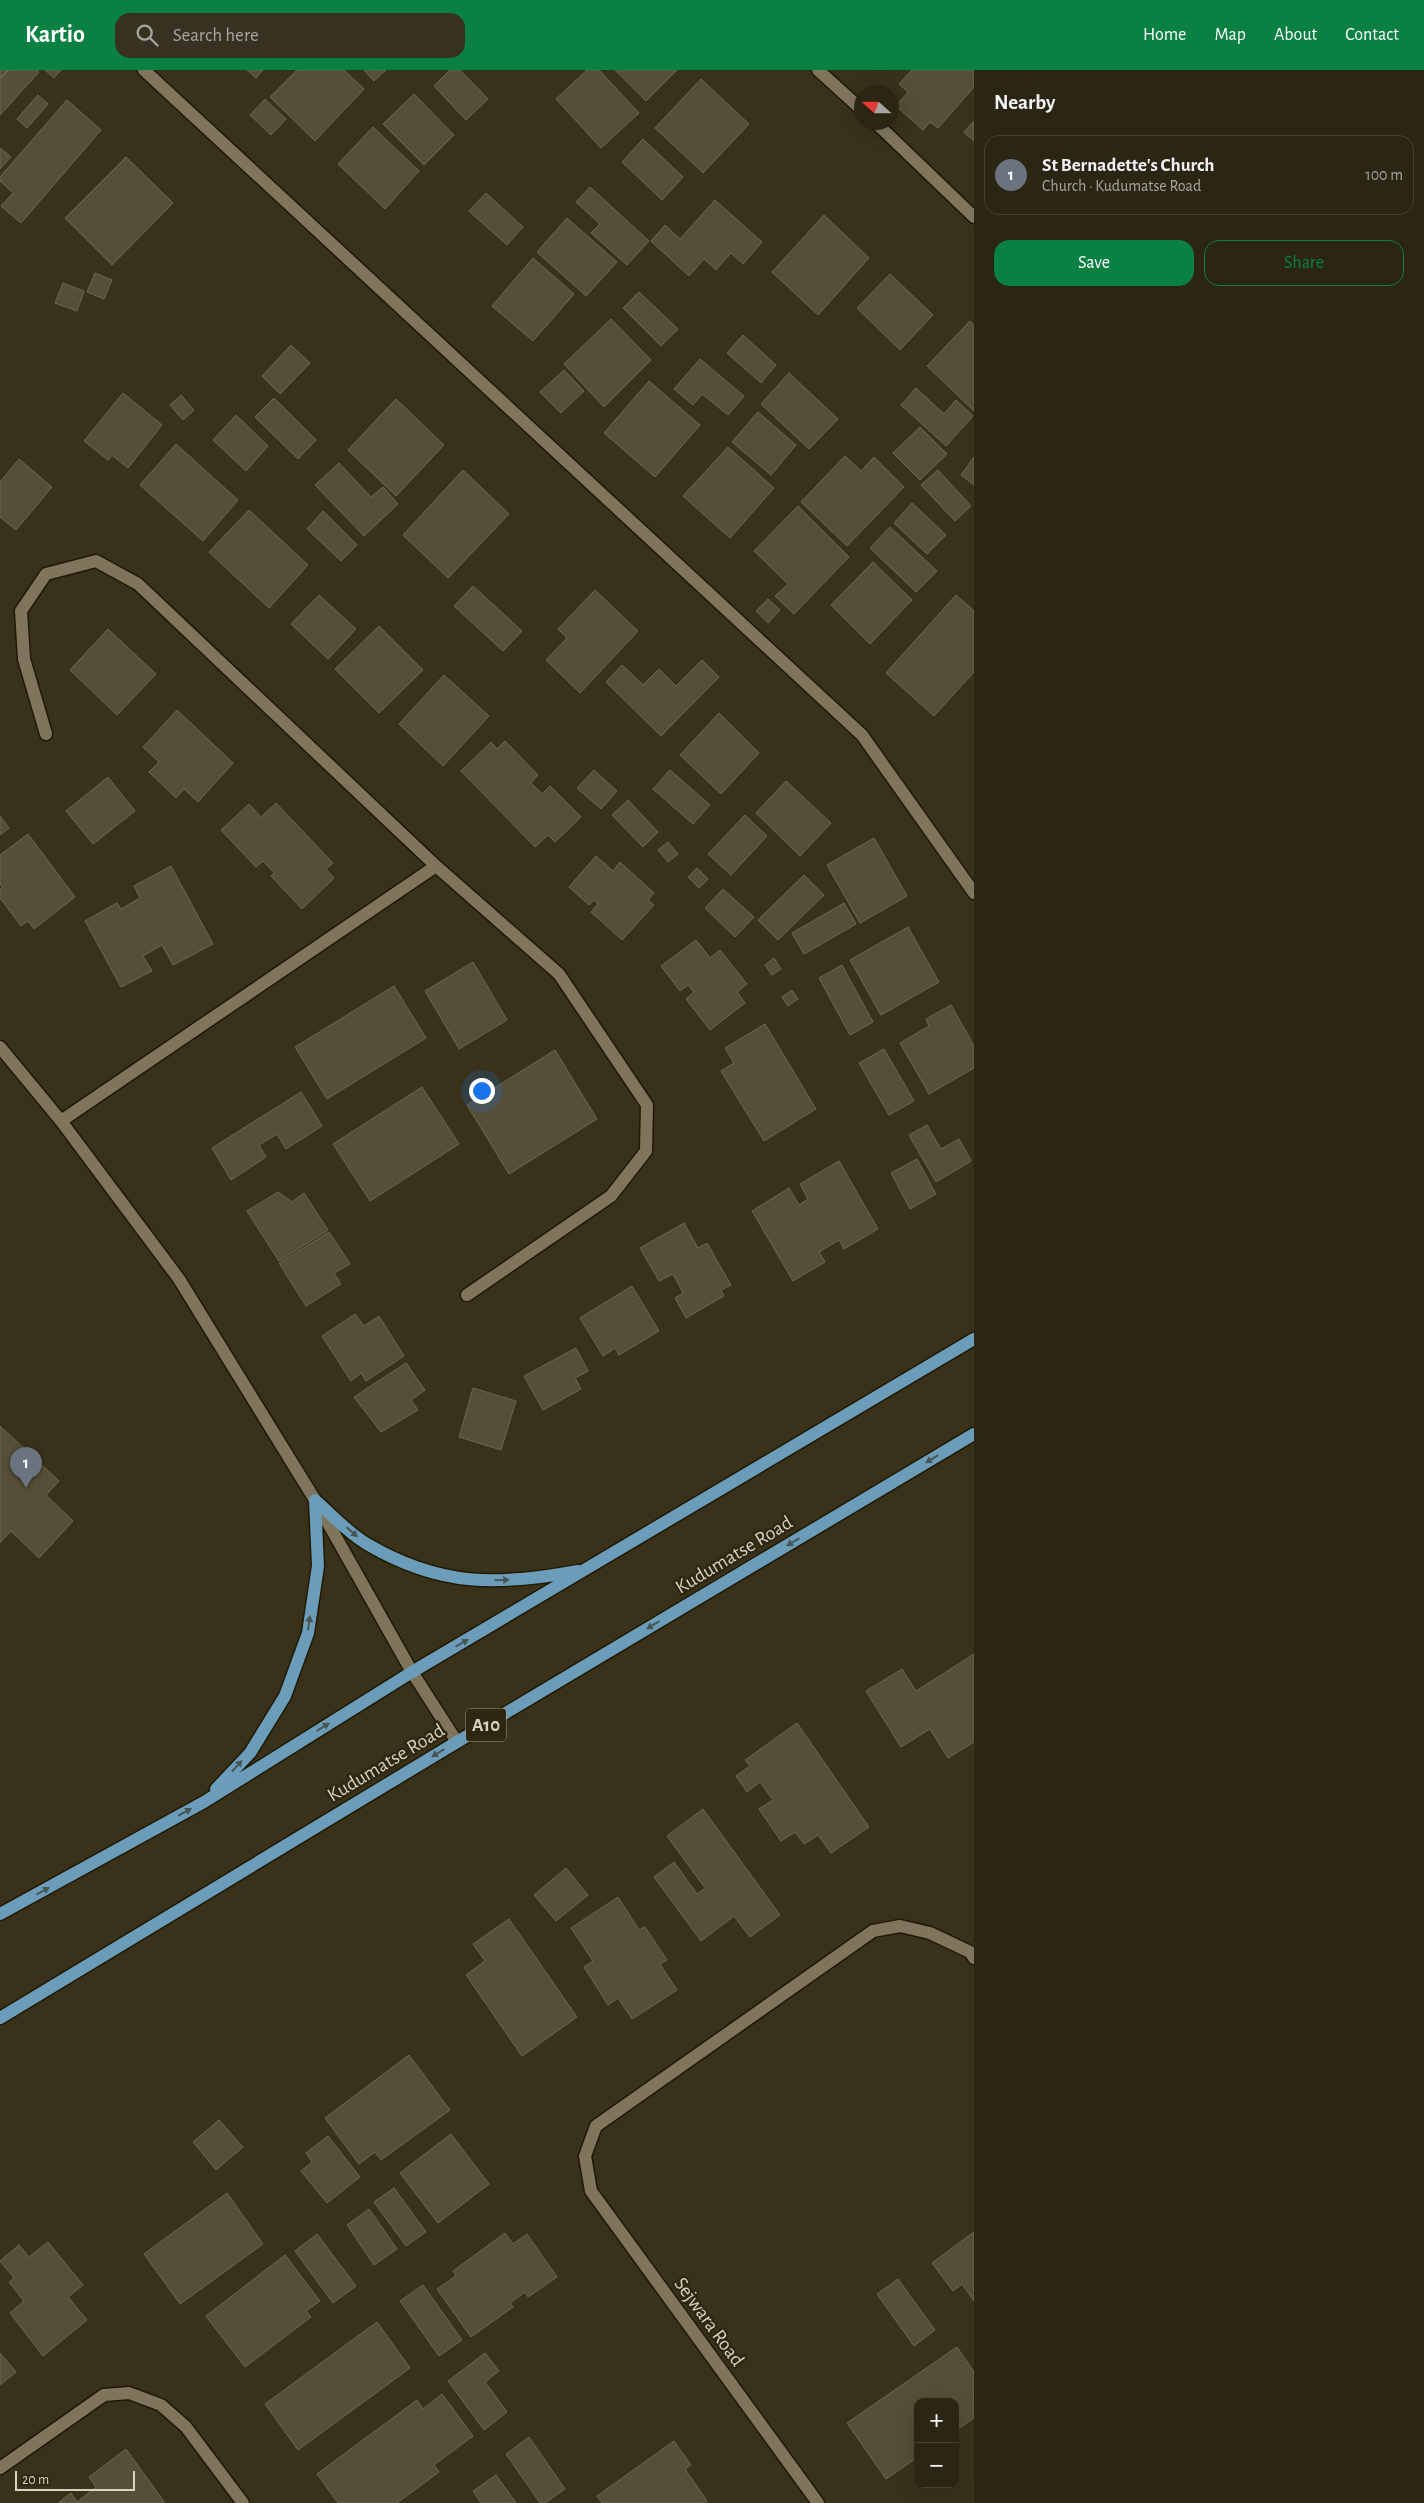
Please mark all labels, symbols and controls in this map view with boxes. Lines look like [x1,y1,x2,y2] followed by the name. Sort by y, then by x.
[115,13,465,58] search box
[133,21,161,49] icon: search
[25,23,85,47] text: Kartio
[173,26,259,45] text: Search here
[1143,26,1186,44] text: Home
[1214,26,1246,44] text: Map
[1274,26,1317,44] text: About
[1345,26,1399,44] text: Contact
[854,85,899,130] north arrow
[994,92,1055,113] text: Nearby
[1042,156,1214,175] text: St Bernadette's Church
[1008,167,1014,183] text: 1
[1365,167,1403,183] text: 100 m
[1042,178,1201,194] text: Church · Kudumatse Road
[994,240,1194,286] button: Save
[1204,240,1404,286] button: Share
[469,1078,495,1104] your location
[10,1447,42,1488] pin: 1
[925,1455,940,1463] one-way arrow
[672,1512,796,1598] street label: Kudumatse Road
[345,1526,358,1537] one-way arrow
[786,1538,799,1547] one-way arrow
[495,1576,511,1584] one-way arrow
[306,1614,314,1630] one-way arrow
[646,1621,659,1630] one-way arrow
[456,1638,469,1647] one-way arrow
[466,1708,506,1742] road number: A10
[324,1720,448,1806] street label: Kudumatse Road
[317,1722,330,1732] one-way arrow
[432,1749,445,1758] one-way arrow
[231,1760,243,1772] one-way arrow
[178,1808,192,1816] one-way arrow
[35,1887,50,1895] one-way arrow
[670,2274,748,2370] street label: Sejwara Road
[914,2398,959,2488] map controls
[914,2398,959,2443] button: +
[914,2443,959,2488] button: −
[15,2468,135,2491] scale bar
[22,2473,49,2487] text: 20 m

